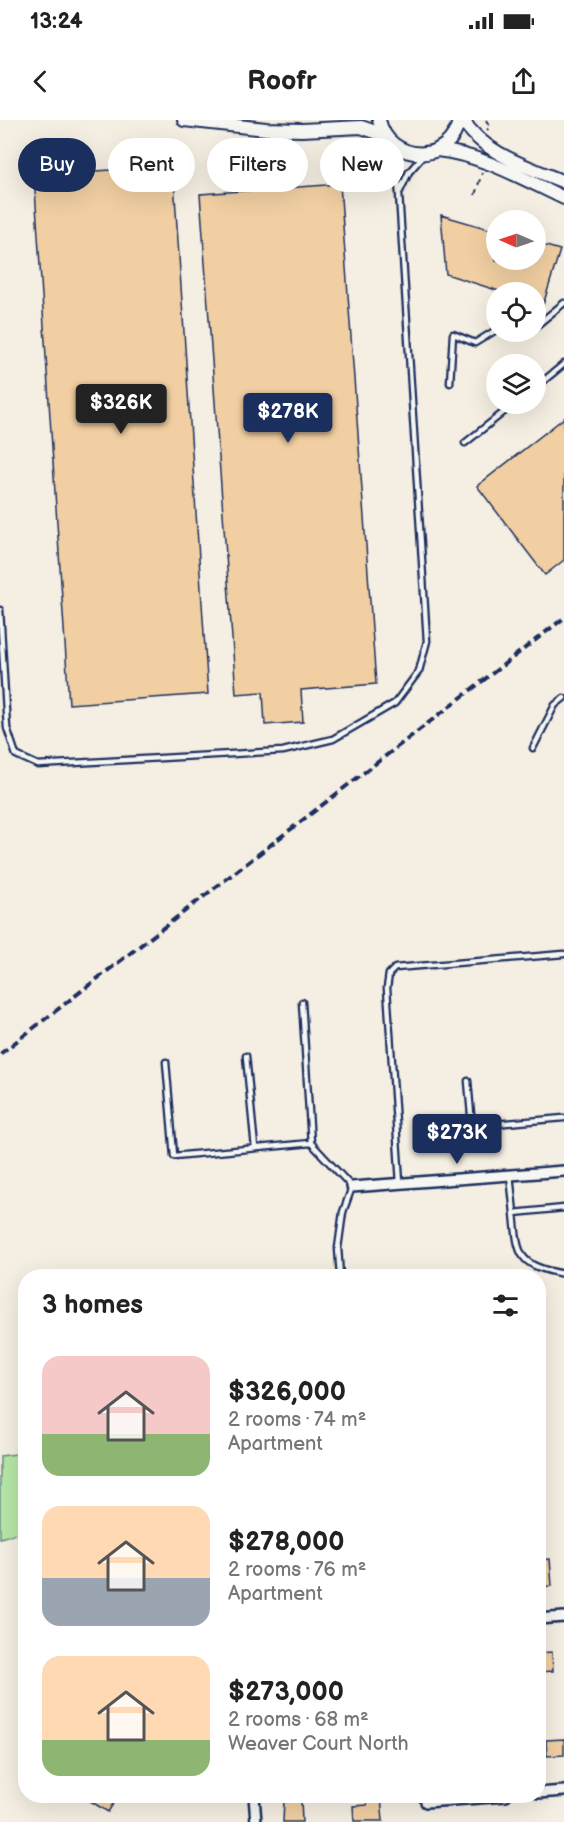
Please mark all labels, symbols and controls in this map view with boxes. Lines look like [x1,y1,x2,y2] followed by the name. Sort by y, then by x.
[30,8,83,35] text: 13:24
[24,65,57,98] icon: back
[247,65,317,97] text: Roofr
[507,65,540,98] icon: share
[18,138,96,192] chip: Buy
[108,138,195,192] chip: Rent
[207,138,308,192] chip: Filters
[320,138,404,192] chip: New
[486,210,546,270] north arrow
[486,210,546,414] map controls
[486,282,546,342] button: locate
[486,354,546,414] button: layers
[79,384,163,435] pin: $326K
[90,391,152,415] text: $326K
[246,393,330,444] pin: $278K
[257,400,319,424] text: $278K
[415,1114,499,1165] pin: $273K
[427,1121,487,1145] text: $273K
[489,1289,522,1322] icon: filters
[42,1290,143,1321] text: 3 homes
[228,1377,346,1408] text: $326,000
[90,1380,162,1452] icon: home
[228,1408,366,1432] text: 2 rooms · 74 m²
[228,1432,323,1456] text: Apartment
[228,1527,344,1558] text: $278,000
[90,1530,162,1602] icon: home
[228,1558,366,1582] text: 2 rooms · 76 m²
[228,1582,323,1606] text: Apartment
[228,1677,344,1708] text: $273,000
[90,1680,162,1752] icon: home
[228,1708,369,1732] text: 2 rooms · 68 m²
[228,1732,409,1756] text: Weaver Court North

